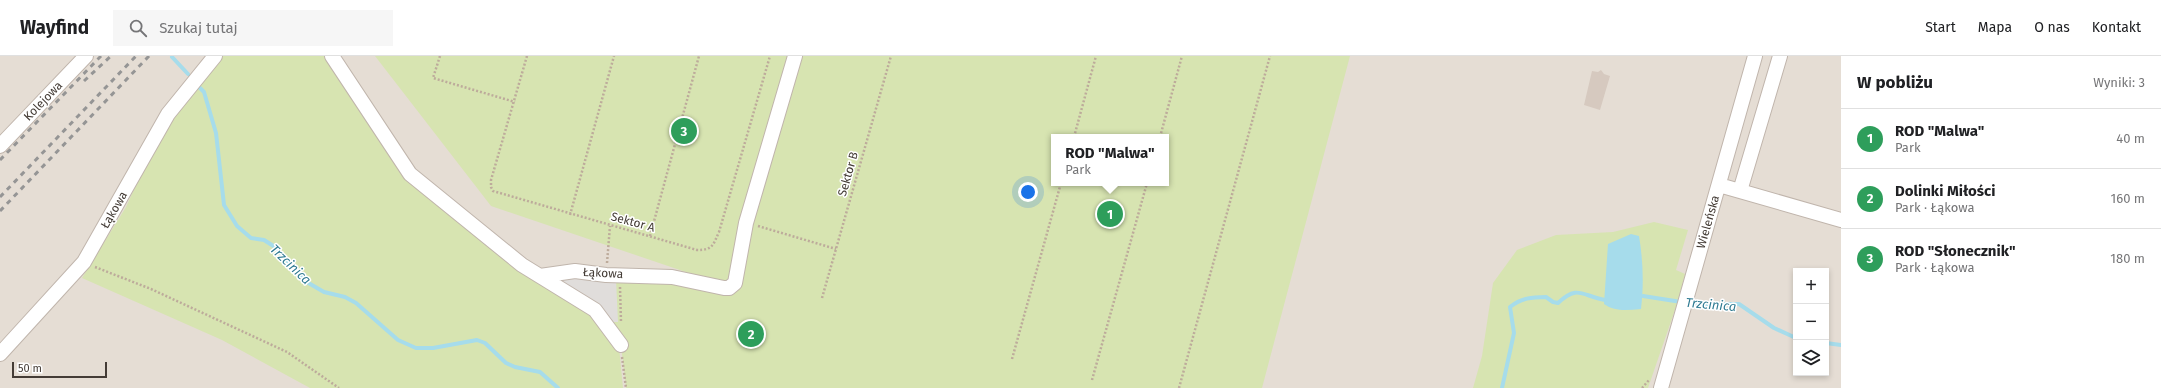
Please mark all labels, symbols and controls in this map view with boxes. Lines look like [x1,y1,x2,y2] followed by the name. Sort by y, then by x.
[113,10,393,46] search box
[20,16,89,39] text: Wayfind
[127,17,149,39] icon: search
[159,19,238,37] text: Szukaj tutaj
[1925,19,1956,36] text: Start
[1978,19,2012,36] text: Mapa
[2034,19,2070,36] text: O nas
[2092,19,2141,36] text: Kontakt
[1857,72,1933,93] text: W pobliżu
[2093,75,2145,90] text: Wyniki: 3
[21,78,65,124] street label: Kolejowa
[671,116,697,146] pin: 3
[1895,122,1984,140] text: ROD "Malwa"
[1867,131,1873,146] text: 1
[2116,131,2145,146] text: 40 m
[1051,134,1169,186] popup
[1895,140,1921,155] text: Park
[1065,144,1155,162] text: ROD "Malwa"
[835,150,861,198] street label: Sektor B
[1065,162,1091,177] text: Park
[1018,182,1038,202] your location
[1895,182,1996,200] text: Dolinki Miłości
[98,189,130,231] street label: Łąkowa
[1867,191,1873,206] text: 2
[2111,191,2145,206] text: 160 m
[1694,194,1722,250] street label: Wieleńska
[1097,199,1123,229] pin: 1
[1895,200,1975,215] text: Park · Łąkowa
[609,209,657,235] street label: Sektor A
[267,241,314,287] water label: Trzcinica
[1895,242,2016,260] text: ROD "Słonecznik"
[1867,251,1873,266] text: 3
[2110,251,2145,266] text: 180 m
[1895,260,1975,275] text: Park · Łąkowa
[582,265,624,281] street label: Łąkowa
[1793,268,1829,376] map controls
[1793,268,1829,304] button: +
[1685,295,1737,314] water label: Trzcinica
[1793,304,1829,340] button: −
[738,319,764,349] pin: 2
[1793,340,1829,376] button: layers
[12,360,107,379] scale bar
[18,362,42,375] text: 50 m

